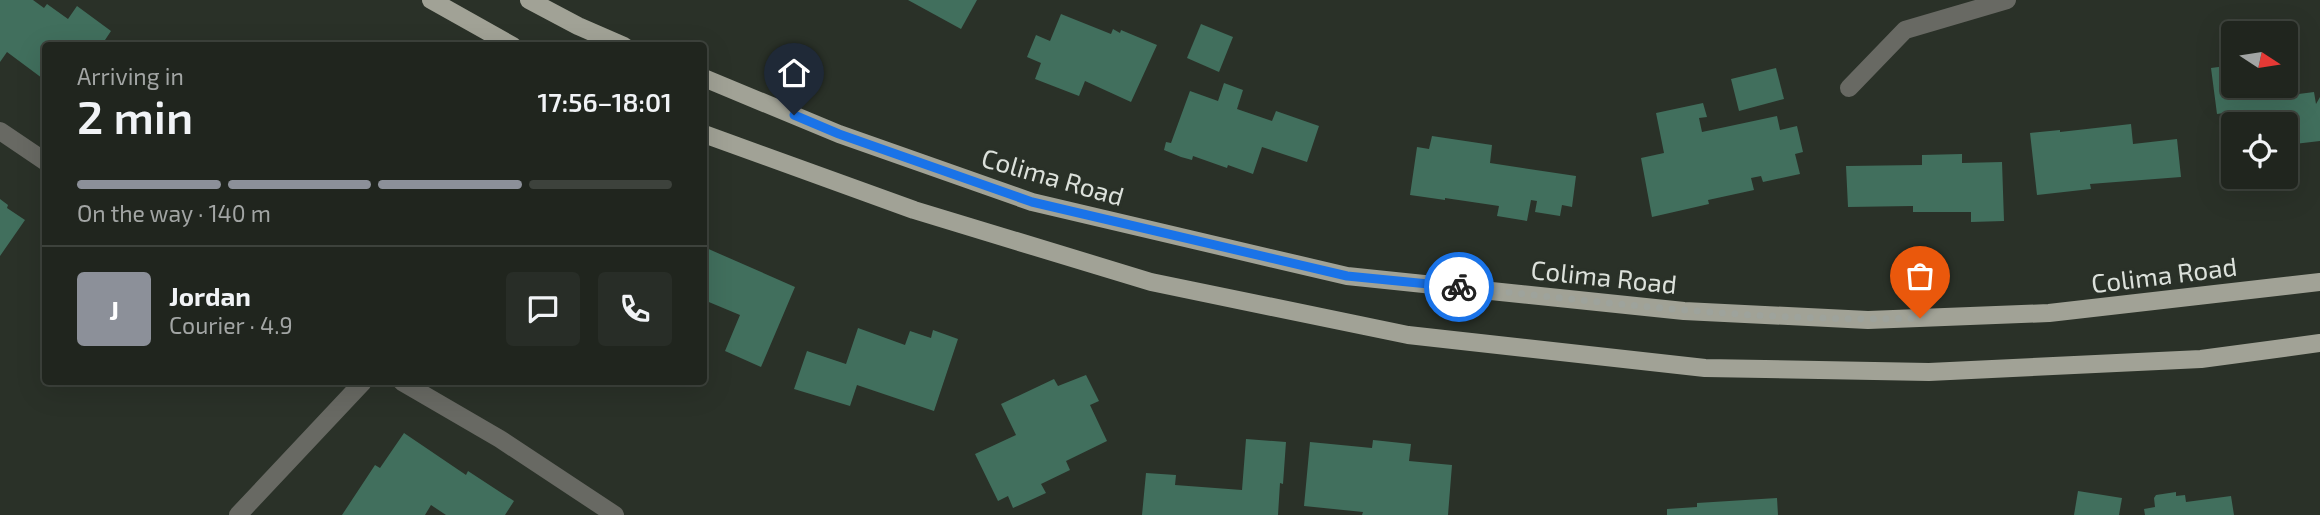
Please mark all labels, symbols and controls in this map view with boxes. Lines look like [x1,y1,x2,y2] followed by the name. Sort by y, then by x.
[2221,21,2298,98] north arrow
[2221,21,2298,189] map controls
[764,43,824,115] pin
[775,54,813,92] icon: home
[77,62,184,90] text: Arriving in
[537,86,672,117] text: 17:56–18:01
[77,88,193,143] text: 2 min
[2221,112,2298,189] button: locate
[978,141,1128,211] street label: Colima Road
[77,199,271,227] text: On the way · 140 m
[1890,246,1950,318] pin
[2089,250,2239,298] street label: Colima Road
[1424,252,1494,322] courier
[1530,253,1678,299] street label: Colima Road
[1901,257,1939,295] icon: bag
[1440,268,1478,306] icon: bike
[506,272,580,346] button: chat
[598,272,672,346] button: phone
[169,280,251,311] text: Jordan
[109,294,119,325] text: J
[169,311,293,339] text: Courier · 4.9

